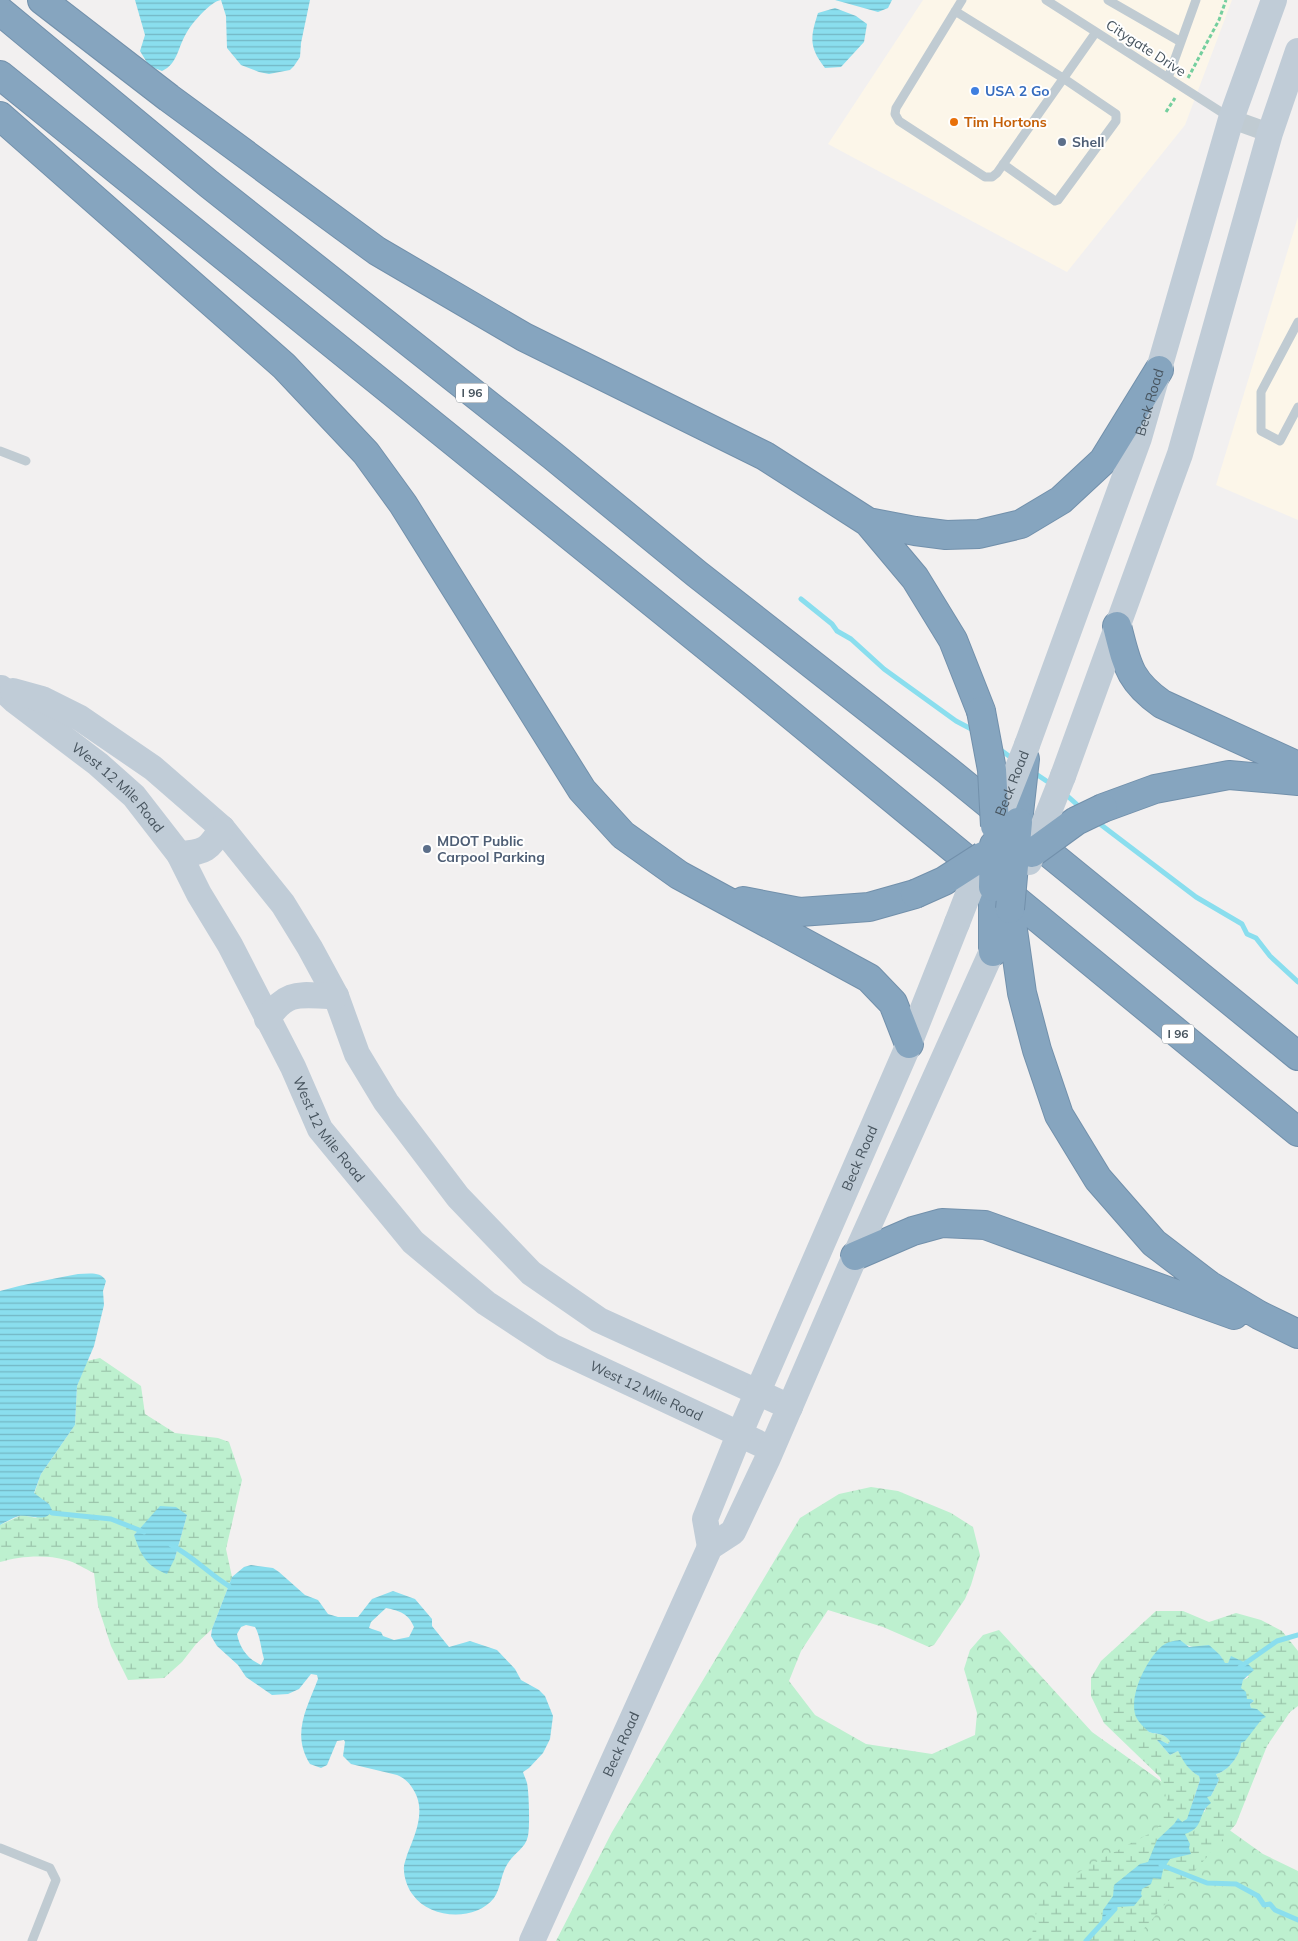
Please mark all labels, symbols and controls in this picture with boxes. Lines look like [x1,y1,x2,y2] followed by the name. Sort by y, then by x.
[1103,15,1189,81] street label: Citygate Drive
[985,82,1050,100] place label: USA 2 Go
[969,85,981,97] marker: USA 2 Go
[964,113,1047,131] place label: Tim Hortons
[948,116,960,128] marker: Tim Hortons
[1072,133,1104,151] place label: Shell
[1056,136,1068,148] marker: Shell
[1131,366,1168,438] street label: Beck Road
[456,383,488,402] road number: I 96
[68,738,168,836] street label: West 12 Mile Road
[991,748,1033,819] street label: Beck Road
[437,832,545,866] place label: MDOT Public Carpool Parking
[421,843,433,855] marker: MDOT Public Carpool Parking
[1162,1024,1194,1044] road number: I 96
[289,1074,369,1186] street label: West 12 Mile Road
[837,1123,881,1193] street label: Beck Road
[587,1357,706,1425] street label: West 12 Mile Road
[598,1709,643,1779] street label: Beck Road

